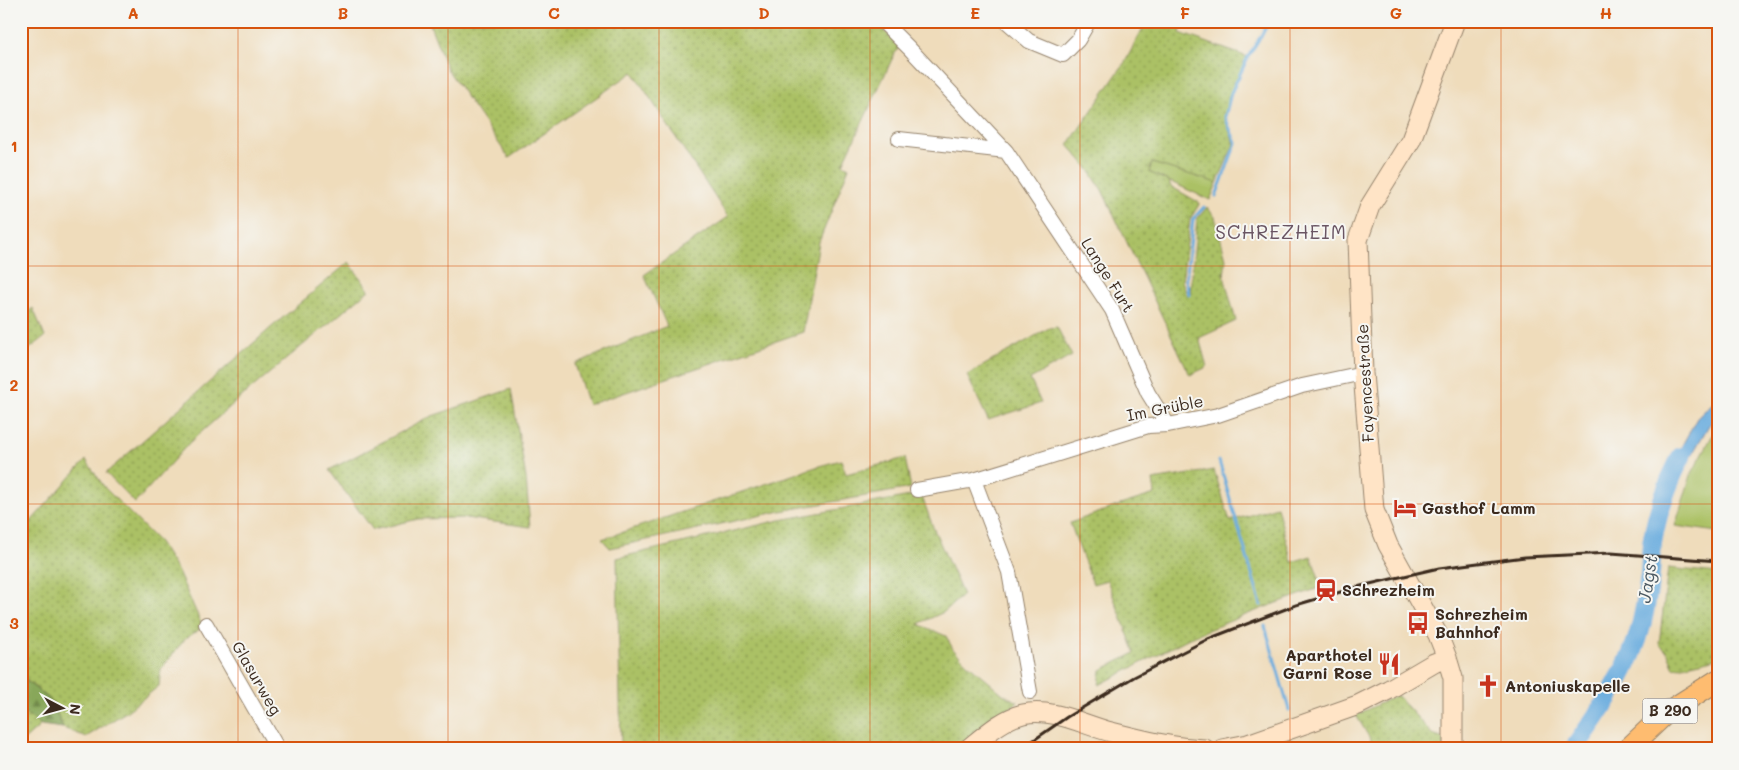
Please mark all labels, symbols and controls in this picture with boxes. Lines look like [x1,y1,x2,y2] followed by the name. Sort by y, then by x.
[127,2,139,23] text: A
[338,2,348,23] text: B
[548,2,560,23] text: C
[758,2,770,23] text: D
[970,2,980,23] text: E
[1180,2,1190,23] text: F
[1390,2,1402,23] text: G
[1600,2,1612,23] text: H
[10,135,18,156] text: 1
[1215,219,1347,244] district label: SCHREZHEIM
[1077,233,1140,316] street label: Lange Furt
[1351,323,1378,443] street label: Fayencestraße
[10,374,19,395] text: 2
[1125,390,1205,425] street label: Im Grüble
[1392,495,1418,521] hotel icon: Gasthof Lamm
[1422,497,1535,518] place label: Gasthof Lamm
[1631,553,1663,605] water label: Jagst
[1313,577,1339,603] station icon: Schrezheim
[1342,579,1435,600] place label: Schrezheim
[1435,603,1528,642] place label: Schrezheim Bahnhof
[1405,610,1431,636] bus stop icon: Schrezheim Bahnhof
[9,612,19,633] text: 3
[228,637,287,719] street label: Glasurweg
[1283,644,1372,683] place label: Aparthotel Garni Rose
[1376,651,1402,677] restaurant icon: Aparthotel Garni Rose
[1475,673,1501,699] church icon: Antoniuskapelle
[1505,675,1630,696] place label: Antoniuskapelle
[38,682,88,732] north arrow
[1642,698,1698,724] road number: B 290
[65,703,85,716] text: N

